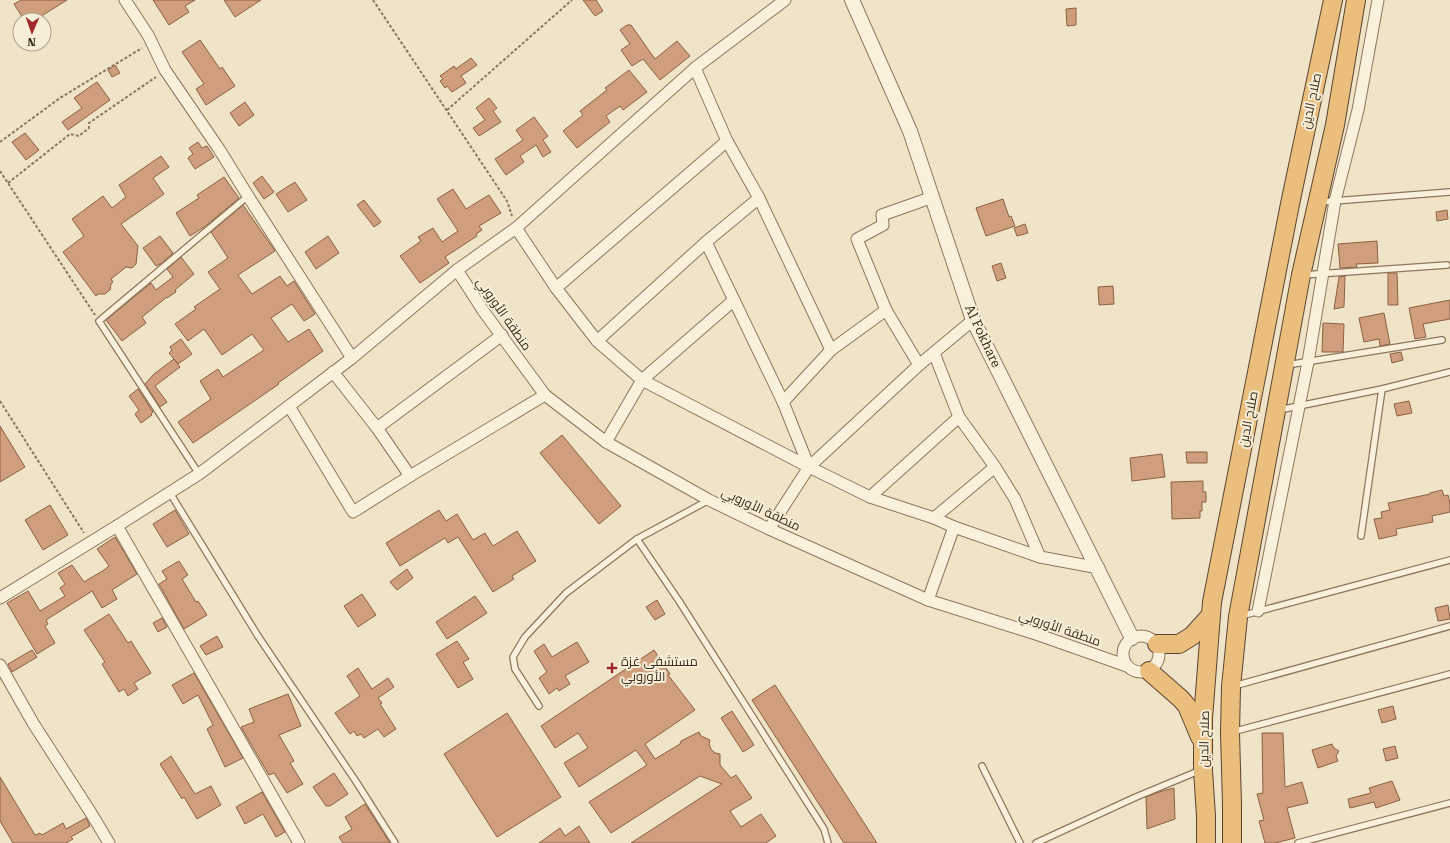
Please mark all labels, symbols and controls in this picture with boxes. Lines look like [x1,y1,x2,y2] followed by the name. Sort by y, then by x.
[12,12,52,52] north arrow
[27,35,36,48] text: N
[1298,72,1325,131] street label: صلاح الدين
[471,275,535,355] street label: منطقة الأوروبي
[962,302,1004,370] street label: Al Fokhare
[1235,390,1262,449] street label: صلاح الدين
[718,484,803,537] street label: منطقة الأوروبي
[1016,607,1103,652] street label: منطقة الأوروبي
[621,654,698,687] place label: مستشفى غزة الأوروبي
[606,662,618,674] marker: مستشفى غزة الأوروبي
[1196,710,1213,768] street label: صلاح الدين

